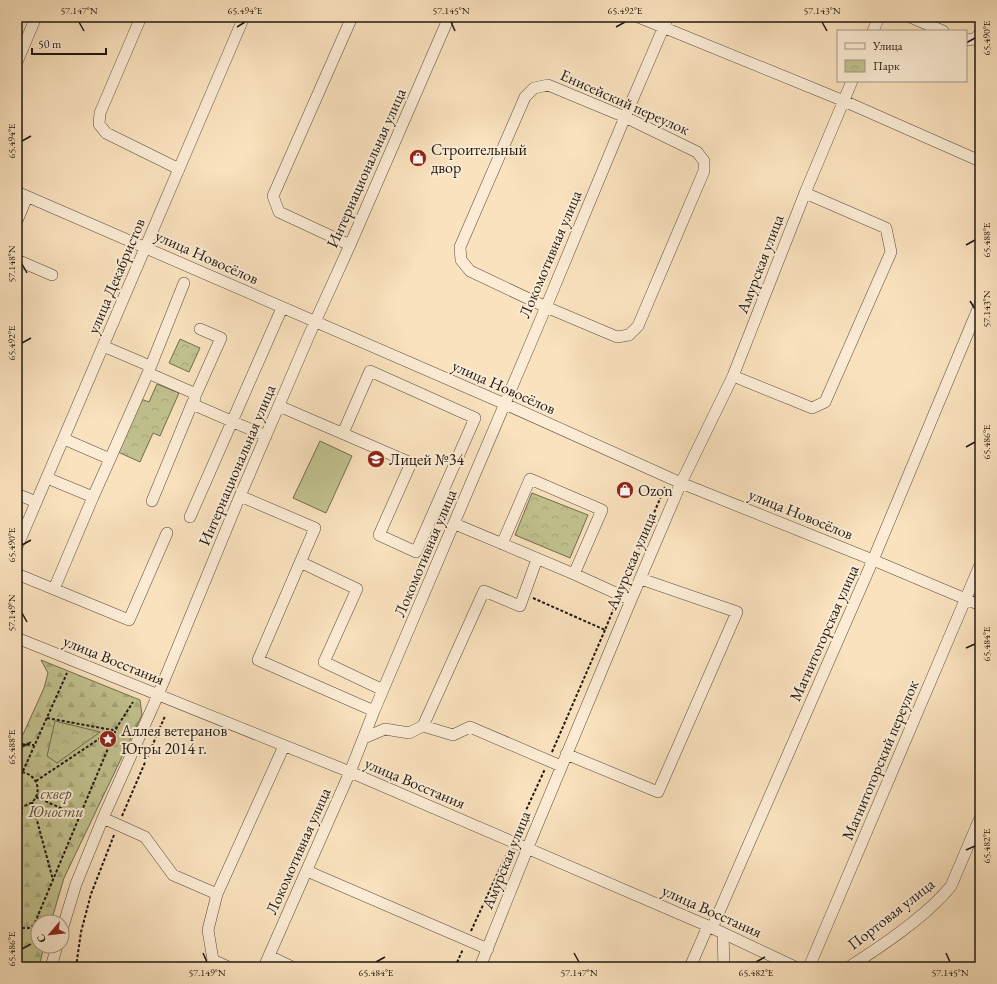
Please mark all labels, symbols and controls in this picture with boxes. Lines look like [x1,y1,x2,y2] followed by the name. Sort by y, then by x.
[60,4,98,17] text: 57.147°N
[228,4,263,17] text: 65.494°E
[432,4,470,17] text: 57.145°N
[608,4,643,17] text: 65.492°E
[803,4,841,17] text: 57.143°N
[980,20,993,55] text: 65.490°E
[32,30,106,56] scale bar
[837,30,967,82] legend
[38,36,62,52] text: 50 m
[872,38,903,54] text: Улица
[873,58,900,74] text: Парк
[557,64,693,140] street label: Енисейский переулок
[321,84,411,251] street label: Интернациональная улица
[5,123,18,158] text: 65.494°E
[431,139,527,178] place label: Строительный двор
[408,148,428,168] shop icon: Строительный двор
[514,186,587,321] street label: Локомотивная улица
[731,211,789,317] street label: Амурская улица
[82,215,150,337] street label: улица Декабристов
[980,222,993,257] text: 65.488°E
[152,225,262,289] street label: улица Новосёлов
[5,245,18,283] text: 57.148°N
[980,290,993,328] text: 57.143°N
[5,325,18,360] text: 65.492°E
[449,355,559,419] street label: улица Новосёлов
[194,381,281,549] street label: Интернациональная улица
[980,424,993,459] text: 65.486°E
[366,449,386,469] school or university icon: Лицей №34
[389,449,464,470] place label: Лицей №34
[615,480,635,500] shop icon: Ozon
[638,480,673,501] place label: Ozon
[746,483,857,545] street label: улица Новосёлов
[389,485,462,620] street label: Локомотивная улица
[601,508,661,614] street label: Амурская улица
[5,527,18,562] text: 65.490°E
[784,561,864,704] street label: Магнитогорская улица
[5,594,18,632] text: 57.149°N
[980,626,993,661] text: 65.484°E
[60,630,168,690] street label: улица Восстания
[837,676,923,843] street label: Магнитогорский переулок
[120,720,228,759] place label: Аллея ветеранов Югры 2014 г.
[5,729,18,764] text: 65.488°E
[98,729,118,749] place icon: Аллея ветеранов Югры 2014 г.
[361,752,469,814] street label: улица Восстания
[27,783,84,822] park label: сквер Юности
[261,784,336,918] street label: Локомотивная улица
[476,807,535,913] street label: Амурская улица
[980,828,993,863] text: 65.482°E
[843,873,939,955] street label: Портовая улица
[659,880,765,942] street label: улица Восстания
[30,914,70,954] north arrow
[5,931,18,966] text: 65.486°E
[33,932,49,945] text: С
[188,966,226,979] text: 57.149°N
[359,966,394,979] text: 65.484°E
[560,966,598,979] text: 57.147°N
[739,966,774,979] text: 65.482°E
[931,966,969,979] text: 57.145°N

